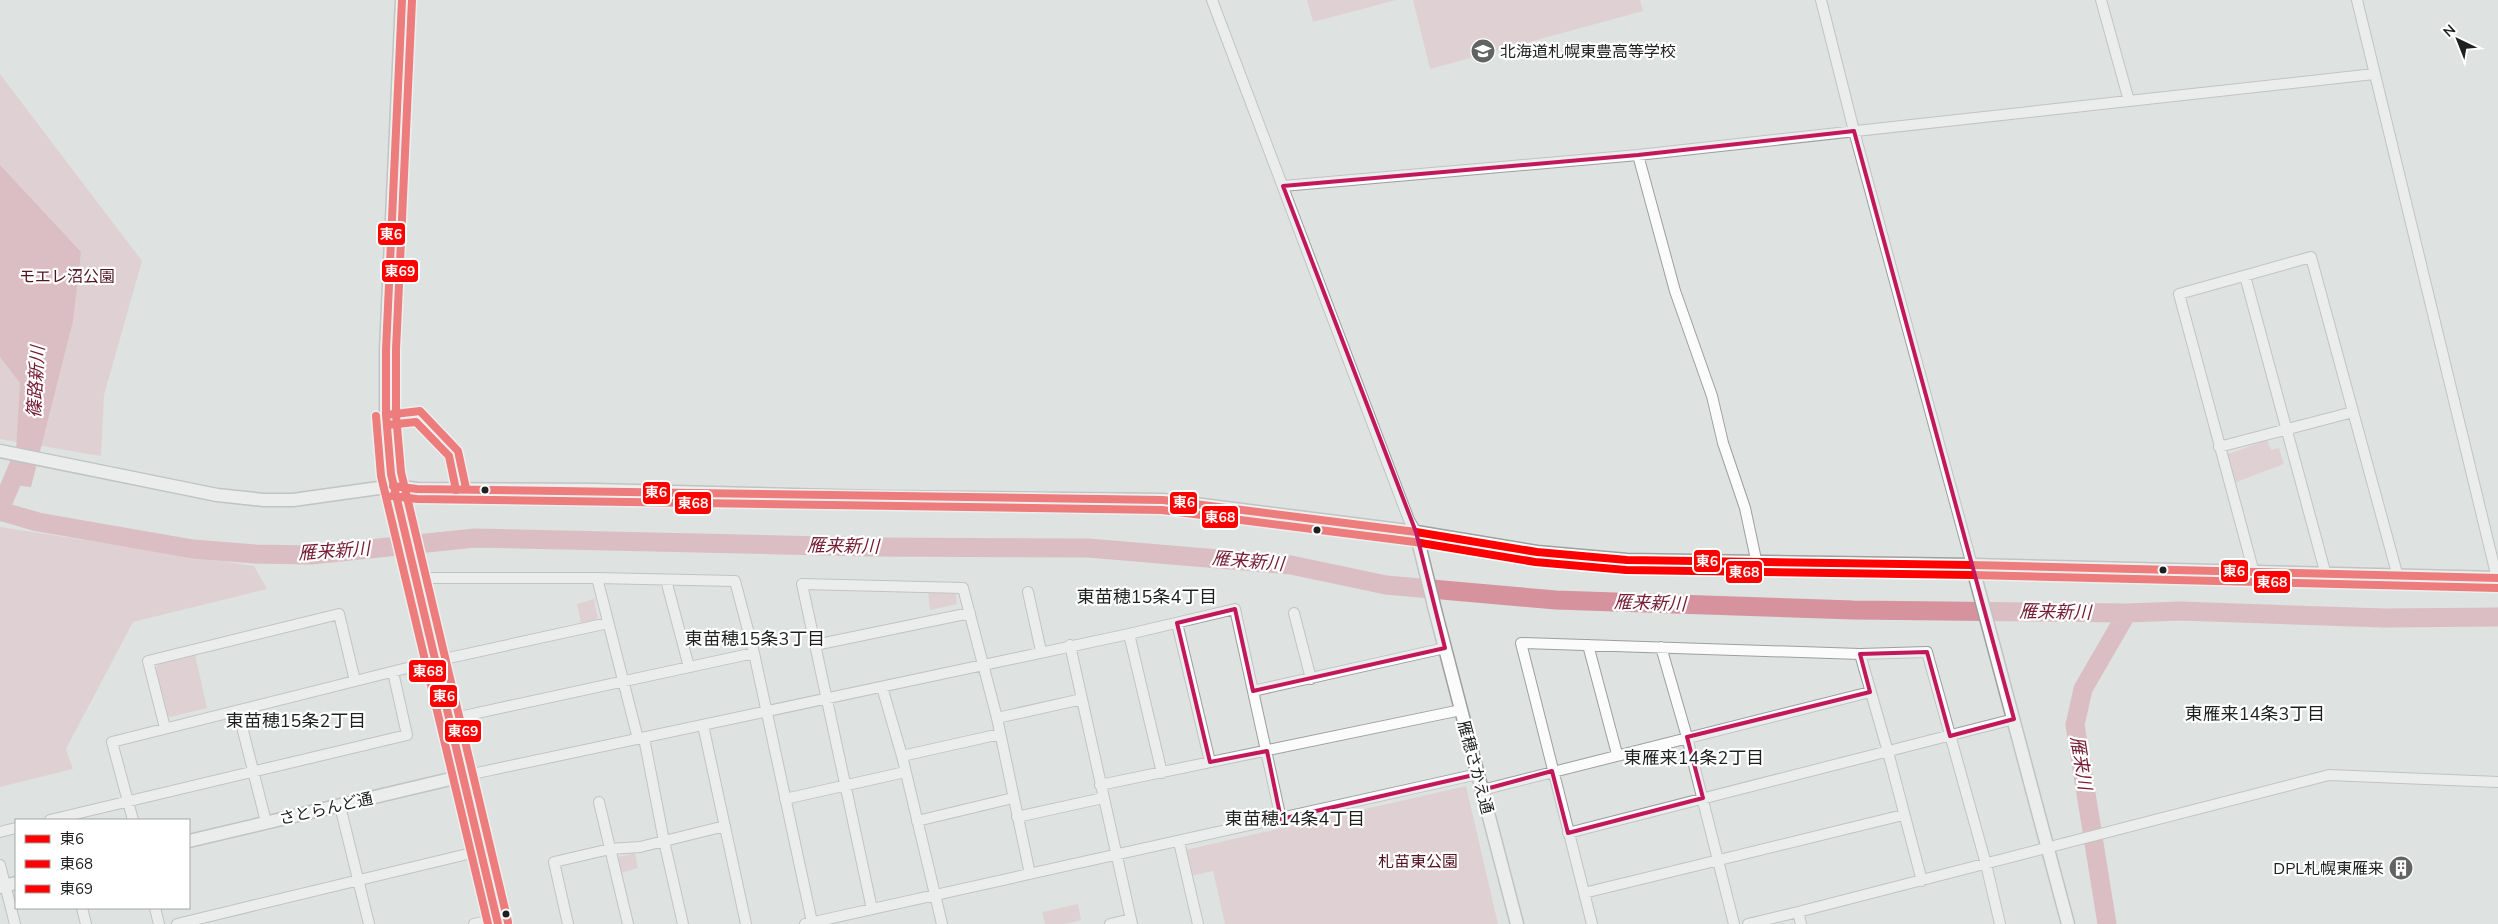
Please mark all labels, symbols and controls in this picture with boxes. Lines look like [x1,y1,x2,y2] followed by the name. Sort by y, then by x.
[2433,15,2483,65] north arrow
[2439,20,2460,41] text: N
[1470,38,1496,64] school or university icon: 北海道札幌東豊高等学校
[1500,41,1676,63] place label: 北海道札幌東豊高等学校
[377,222,406,246] line badge: 東6
[380,225,402,244] text: 東6
[381,259,419,283] line badge: 東69
[385,262,415,281] text: 東69
[19,266,115,288] park label: モエレ沼公園
[22,343,50,419] water label: 篠路新川
[642,481,671,505] line badge: 東6
[645,483,667,502] text: 東6
[480,485,490,495] unlabelled marker
[674,491,712,515] line badge: 東68
[1169,491,1198,515] line badge: 東6
[1173,493,1195,512] text: 東6
[678,494,708,513] text: 東68
[1201,505,1239,529] line badge: 東68
[1205,508,1235,527] text: 東68
[1312,525,1322,535] unlabelled marker
[807,533,881,559] water label: 雁来新川
[297,536,373,565] water label: 雁来新川
[1211,546,1287,576] water label: 雁来新川
[1693,549,1721,573] line badge: 東6
[1696,552,1718,571] text: 東6
[2220,559,2249,583] line badge: 東6
[1725,560,1763,584] line badge: 東68
[2223,562,2245,581] text: 東6
[1729,563,1759,582] text: 東68
[2158,565,2168,575] unlabelled marker
[2253,570,2291,594] line badge: 東68
[2257,573,2287,592] text: 東68
[1077,585,1217,609] district label: 東苗穂15条4丁目
[1614,590,1688,616] water label: 雁来新川
[2019,599,2093,625] water label: 雁来新川
[685,627,825,651] district label: 東苗穂15条3丁目
[408,659,447,683] line badge: 東68
[413,662,443,681] text: 東68
[429,684,458,708] line badge: 東6
[433,687,455,706] text: 東6
[2185,702,2325,726] district label: 東雁来14条3丁目
[226,709,366,733] district label: 東苗穂15条2丁目
[1452,718,1498,816] street label: 雁穂さかえ通
[444,719,482,743] line badge: 東69
[448,722,478,741] text: 東69
[2065,734,2097,794] water label: 雁来川
[1624,746,1764,770] district label: 東雁来14条2丁目
[277,788,375,830] street label: さとらんど通
[1225,807,1365,831] district label: 東苗穂14条4丁目
[15,819,190,909] legend
[60,829,84,849] text: 東6
[1378,851,1458,873] park label: 札苗東公園
[60,854,93,874] text: 東68
[2388,855,2414,881] building icon: DPL札幌東雁来
[2273,858,2384,880] place label: DPL札幌東雁来
[60,879,93,899] text: 東69
[501,909,511,919] unlabelled marker

